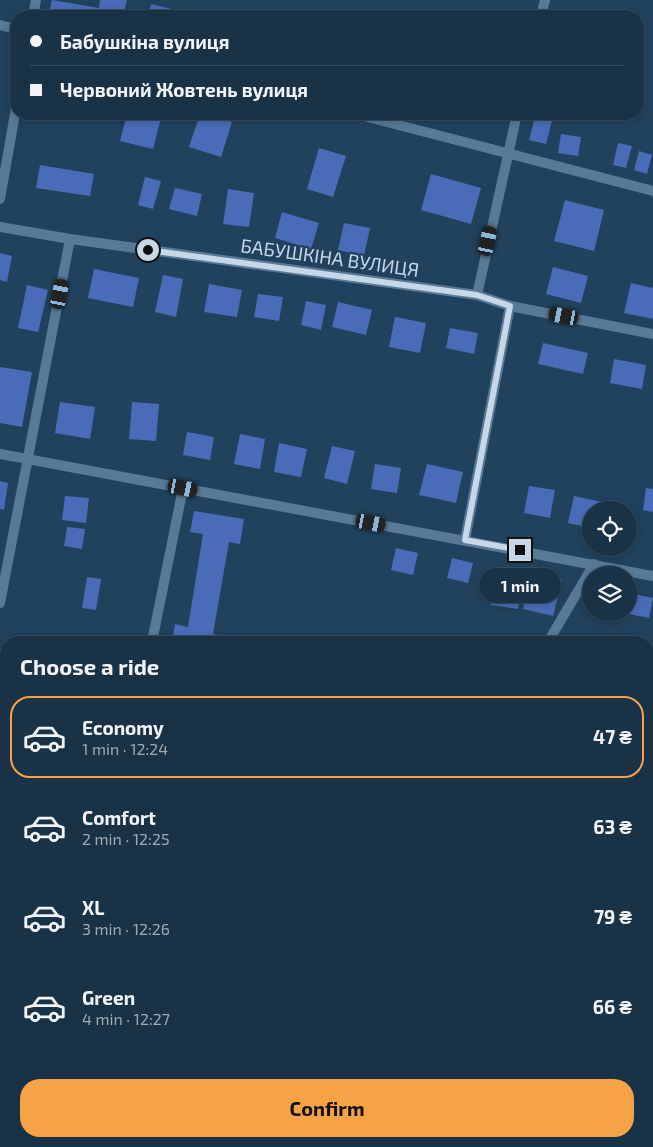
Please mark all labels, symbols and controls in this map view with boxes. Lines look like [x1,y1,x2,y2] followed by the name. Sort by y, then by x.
[60,30,229,53] text: Бабушкіна вулиця
[60,78,308,101] text: Червоний Жовтень вулиця
[477,225,498,257] car
[239,233,421,281] street label: БАБУШКІНА ВУЛИЦЯ
[137,239,159,261] route start
[49,278,70,310] car
[547,306,580,326] car
[166,478,199,498] car
[582,501,637,621] map controls
[582,501,637,556] button: locate
[354,513,387,533] car
[509,539,531,561] route end
[582,566,637,621] button: layers
[479,568,561,602] callout: 1 min
[501,576,539,595] text: 1 min
[20,653,159,679] text: Choose a ride
[22,715,67,760] icon: car
[82,716,164,739] text: Economy
[593,725,632,748] text: 47 ₴
[82,739,168,758] text: 1 min · 12:24
[22,805,67,850] icon: car
[82,806,156,829] text: Comfort
[593,815,632,838] text: 63 ₴
[82,829,169,848] text: 2 min · 12:25
[22,895,67,940] icon: car
[82,896,104,919] text: XL
[594,905,632,928] text: 79 ₴
[82,919,170,938] text: 3 min · 12:26
[22,985,67,1030] icon: car
[82,986,135,1009] text: Green
[593,995,632,1018] text: 66 ₴
[82,1009,170,1028] text: 4 min · 12:27
[20,1079,634,1137] button: Confirm

